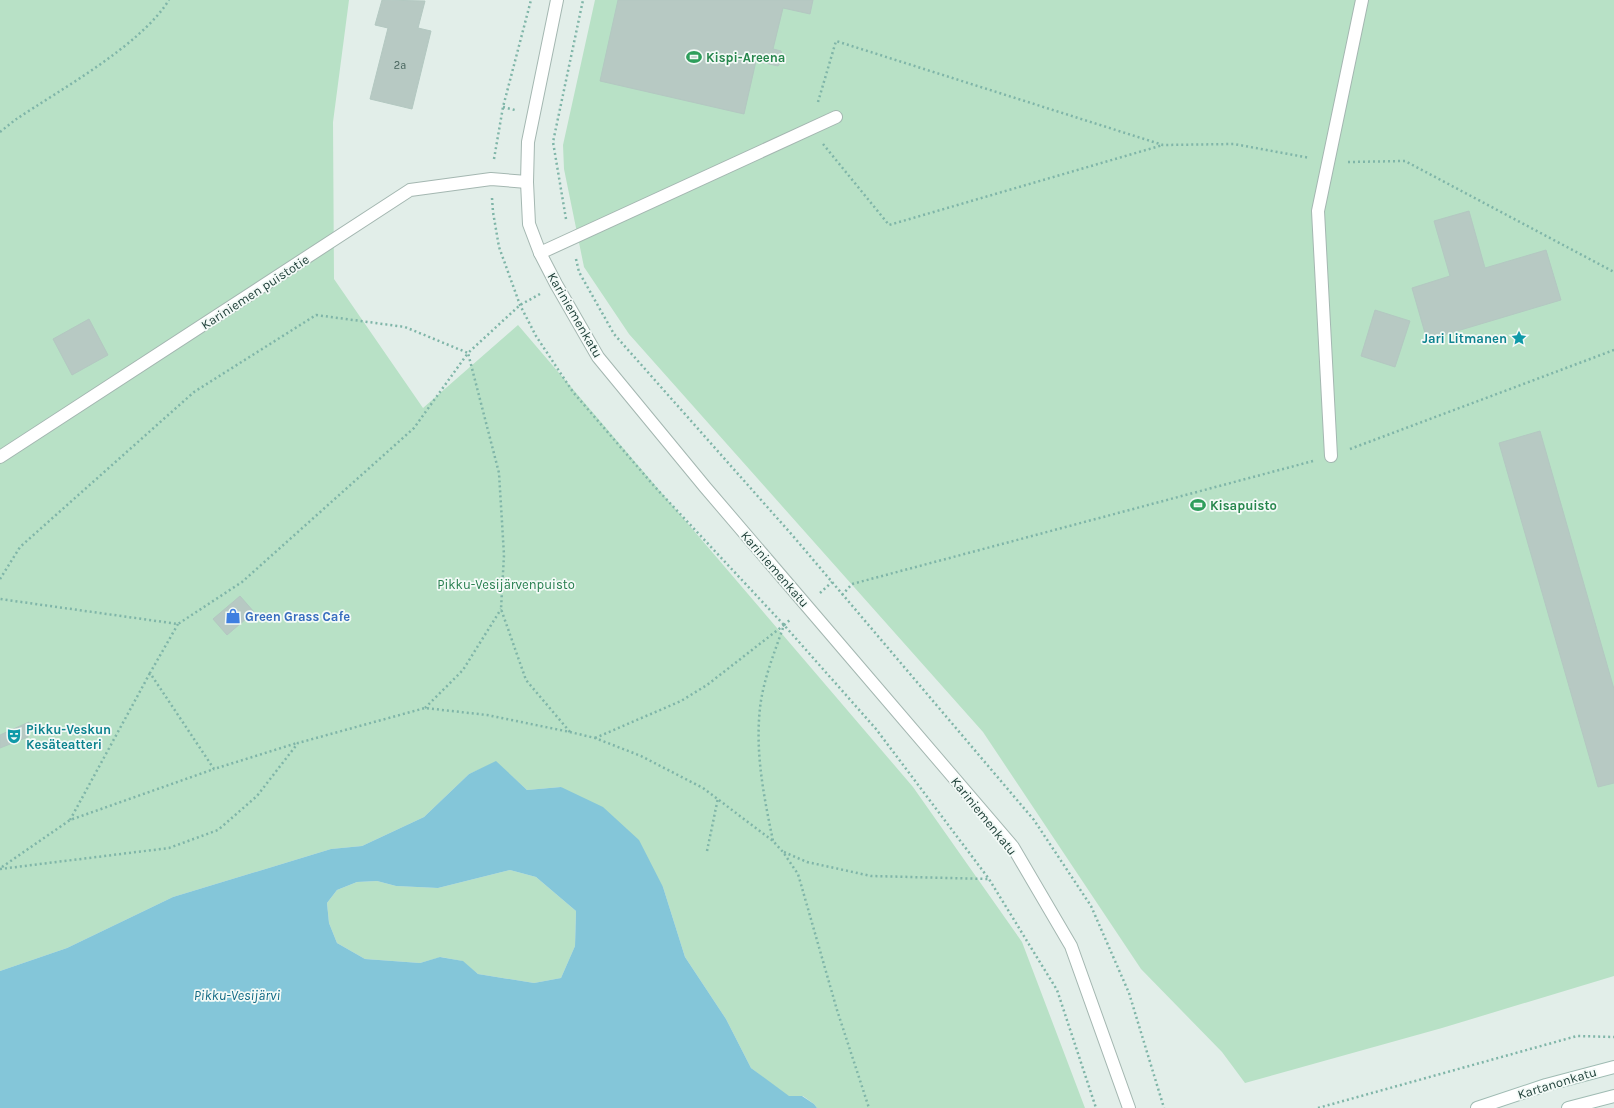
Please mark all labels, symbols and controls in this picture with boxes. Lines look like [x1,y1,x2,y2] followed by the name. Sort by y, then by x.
[685,48,703,66] sports icon: Kispi-Areena
[706,50,785,65] place label: Kispi-Areena
[394,59,406,72] house number: 2a
[198,251,312,332] street label: Kariniemen puistotie
[545,270,605,360] street label: Kariniemenkatu
[1510,329,1528,347] place icon: Jari Litmanen
[1422,331,1507,346] place label: Jari Litmanen
[1189,496,1207,514] sports icon: Kisapuisto
[1210,498,1277,513] place label: Kisapuisto
[738,528,812,610] street label: Kariniemenkatu
[437,577,575,592] park label: Pikku-Vesijärvenpuisto
[224,607,242,625] shop icon: Green Grass Cafe
[245,609,350,624] place label: Green Grass Cafe
[26,722,111,752] place label: Pikku-Veskun Kesäteatteri
[5,727,23,745] theatre icon: Pikku-Veskun Kesäteatteri
[948,774,1020,858] street label: Kariniemenkatu
[194,987,280,1004] water label: Pikku-Vesijärvi
[1516,1064,1598,1102] street label: Kartanonkatu

